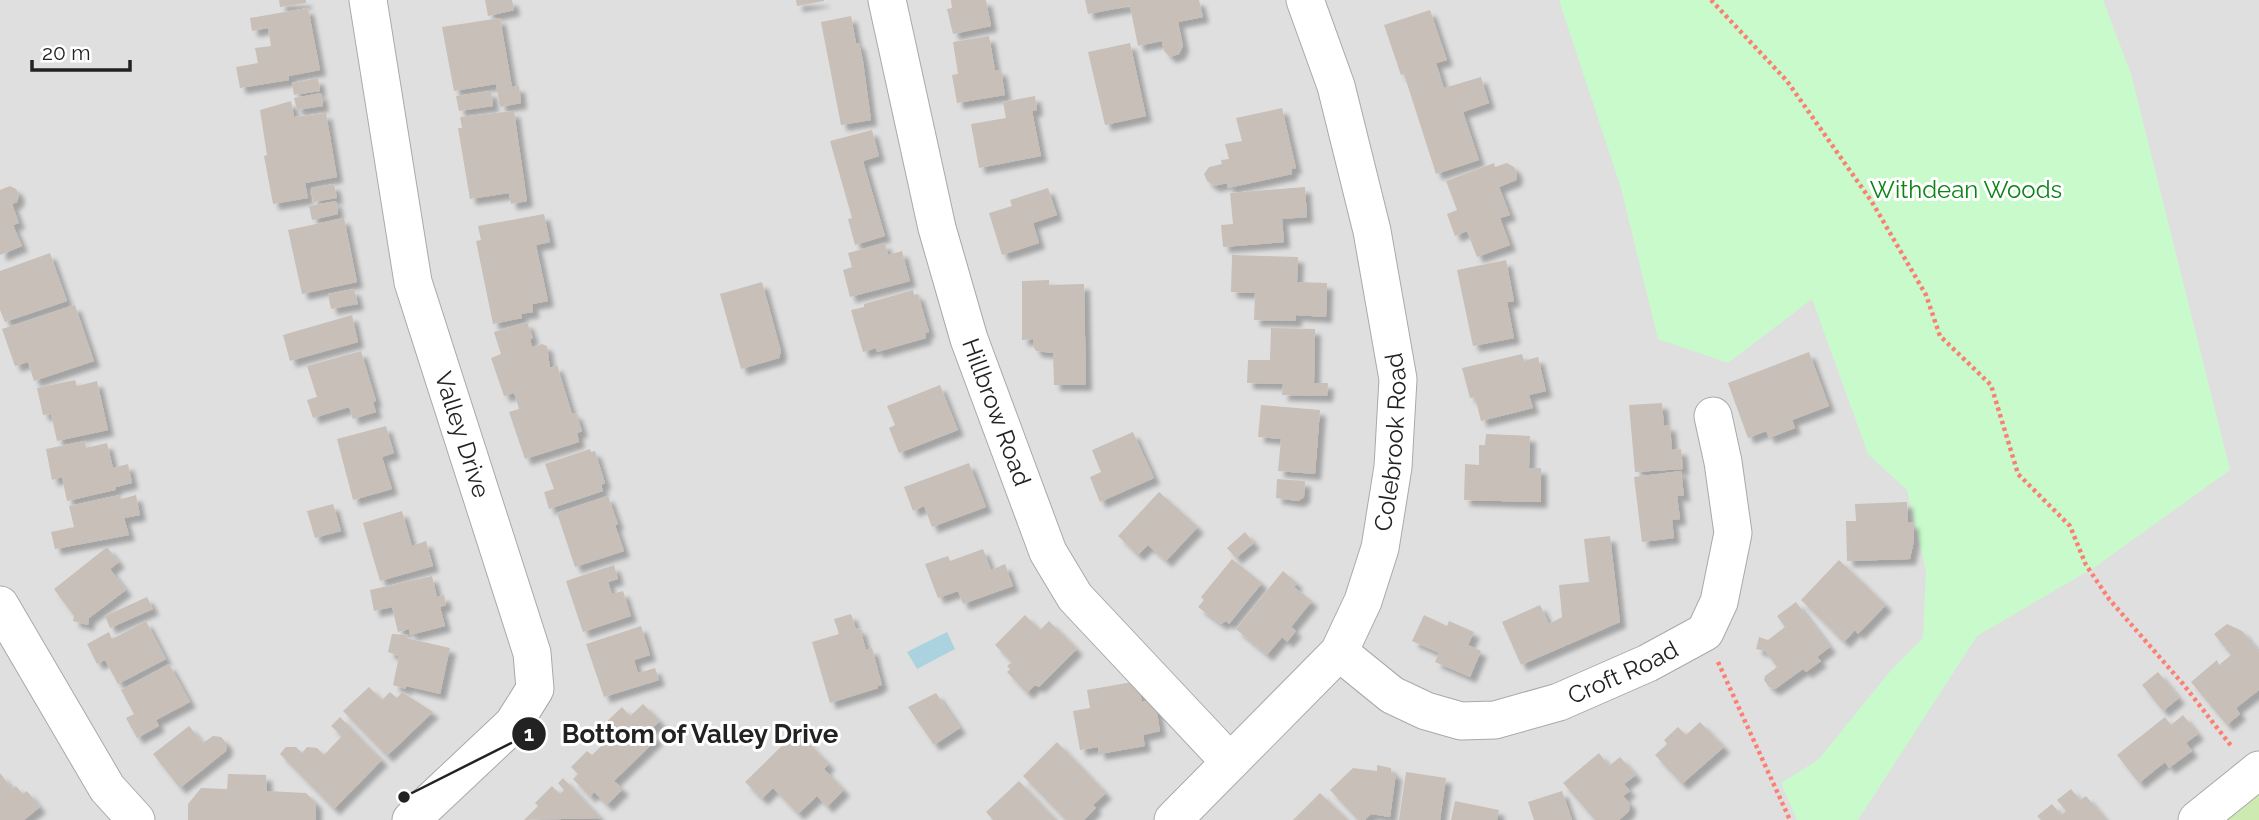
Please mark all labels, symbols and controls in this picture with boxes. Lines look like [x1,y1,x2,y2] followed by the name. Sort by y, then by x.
[32,28,130,72] scale bar
[42,40,90,65] text: 20 m
[1870,175,2062,204] park label: Withdean Woods
[956,334,1037,490] street label: Hillbrow Road
[1368,351,1412,533] street label: Colebrook Road
[429,368,496,501] street label: Valley Drive
[1563,634,1683,710] street label: Croft Road
[512,710,853,757] callout: Bottom of Valley Drive
[562,719,839,749] text: Bottom of Valley Drive
[524,721,534,746] text: 1

